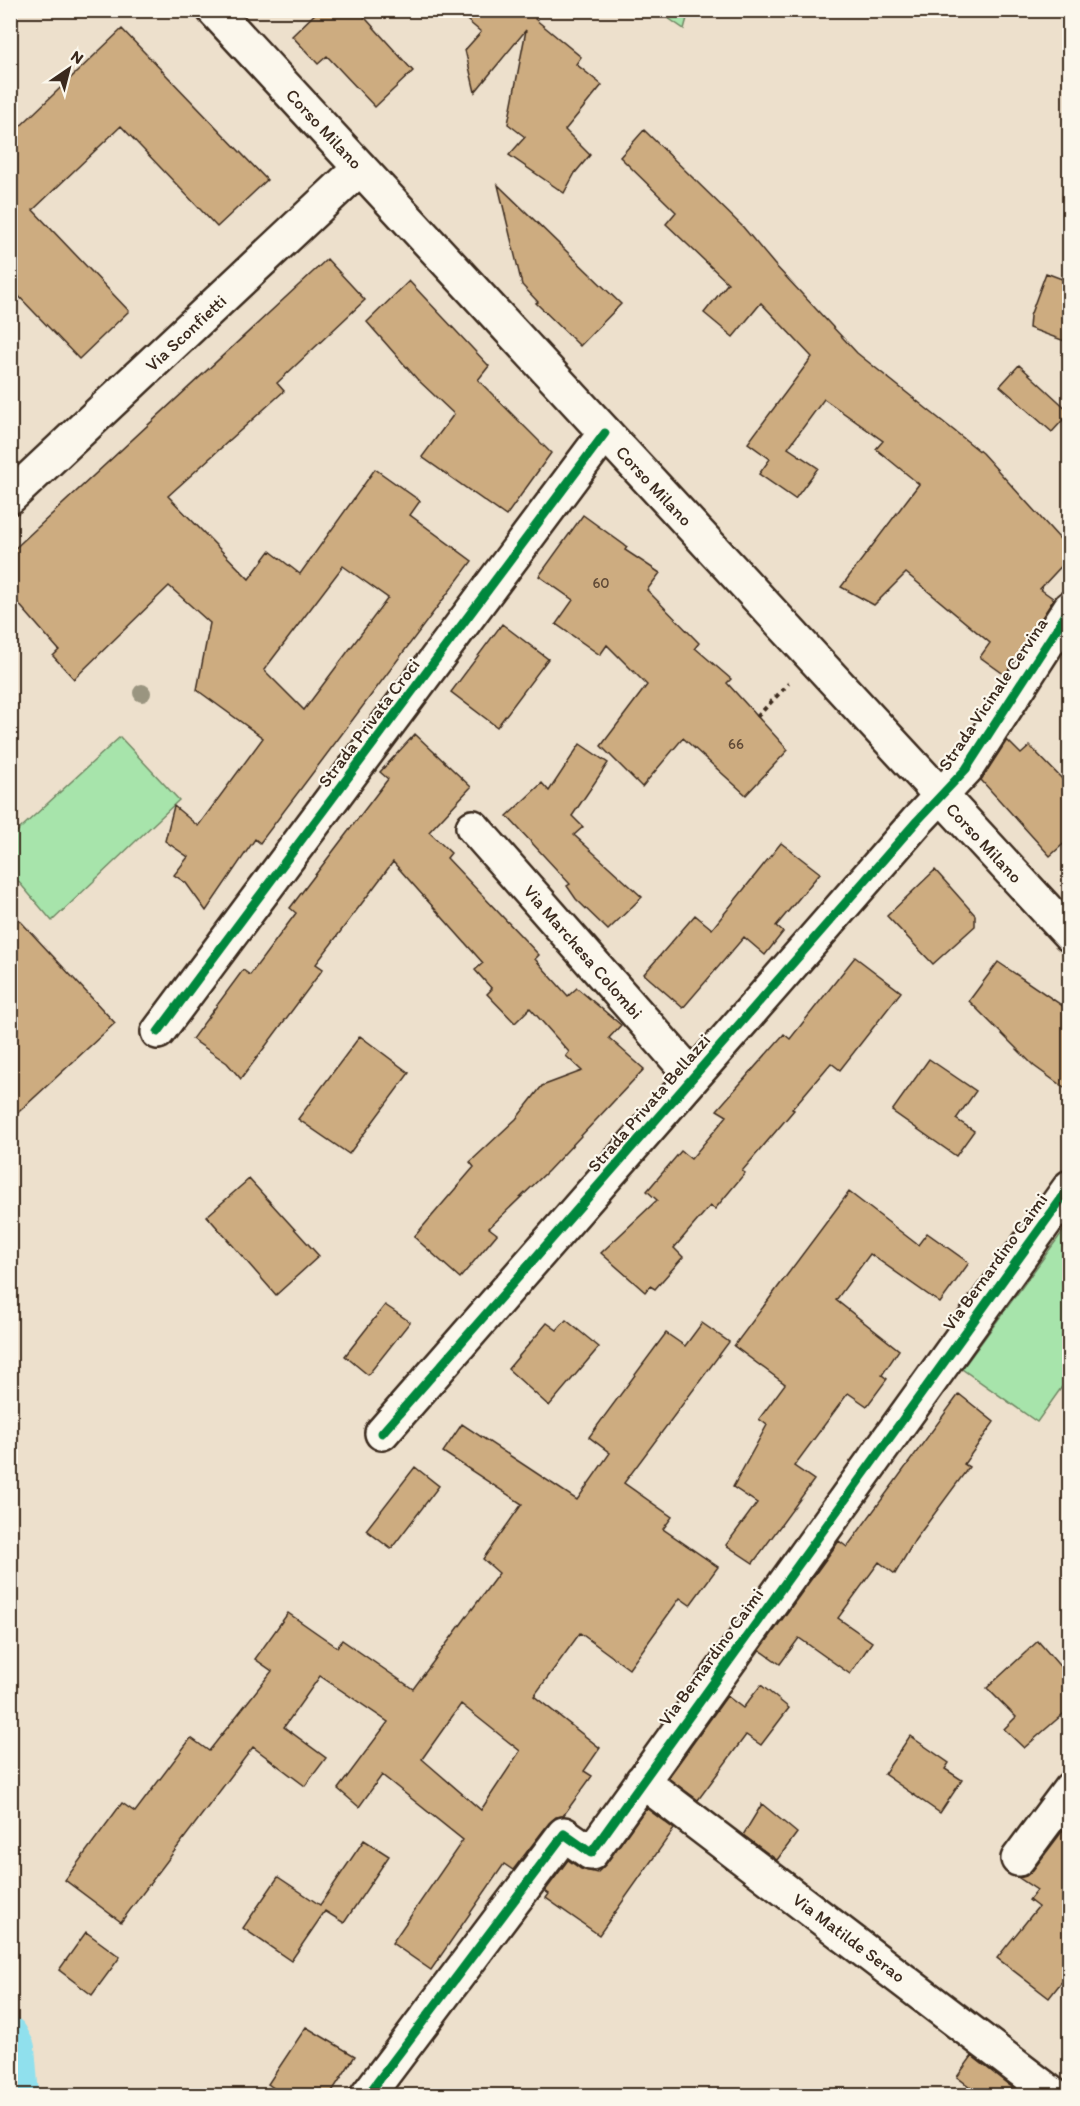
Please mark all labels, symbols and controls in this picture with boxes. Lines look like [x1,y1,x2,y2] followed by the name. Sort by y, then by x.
[39,39,99,99] north arrow
[67,46,87,68] text: N
[281,84,367,174] street label: Corso Milano
[141,290,231,376] street label: Via Sconfietti
[611,441,697,531] street label: Corso Milano
[592,574,610,592] house number: 60
[934,613,1053,775] street label: Strada Vicinale Cervina
[313,654,425,792] street label: Strada Privata Croci
[728,735,744,753] house number: 66
[941,798,1027,888] street label: Corso Milano
[519,880,647,1024] street label: Via Marchesa Colombi
[583,1029,715,1177] street label: Strada Privata Bellazzi
[938,1189,1052,1335] street label: Via Bernardino Caimi
[654,1584,768,1730] street label: Via Bernardino Caimi
[788,1888,910,1988] street label: Via Matilde Serao

